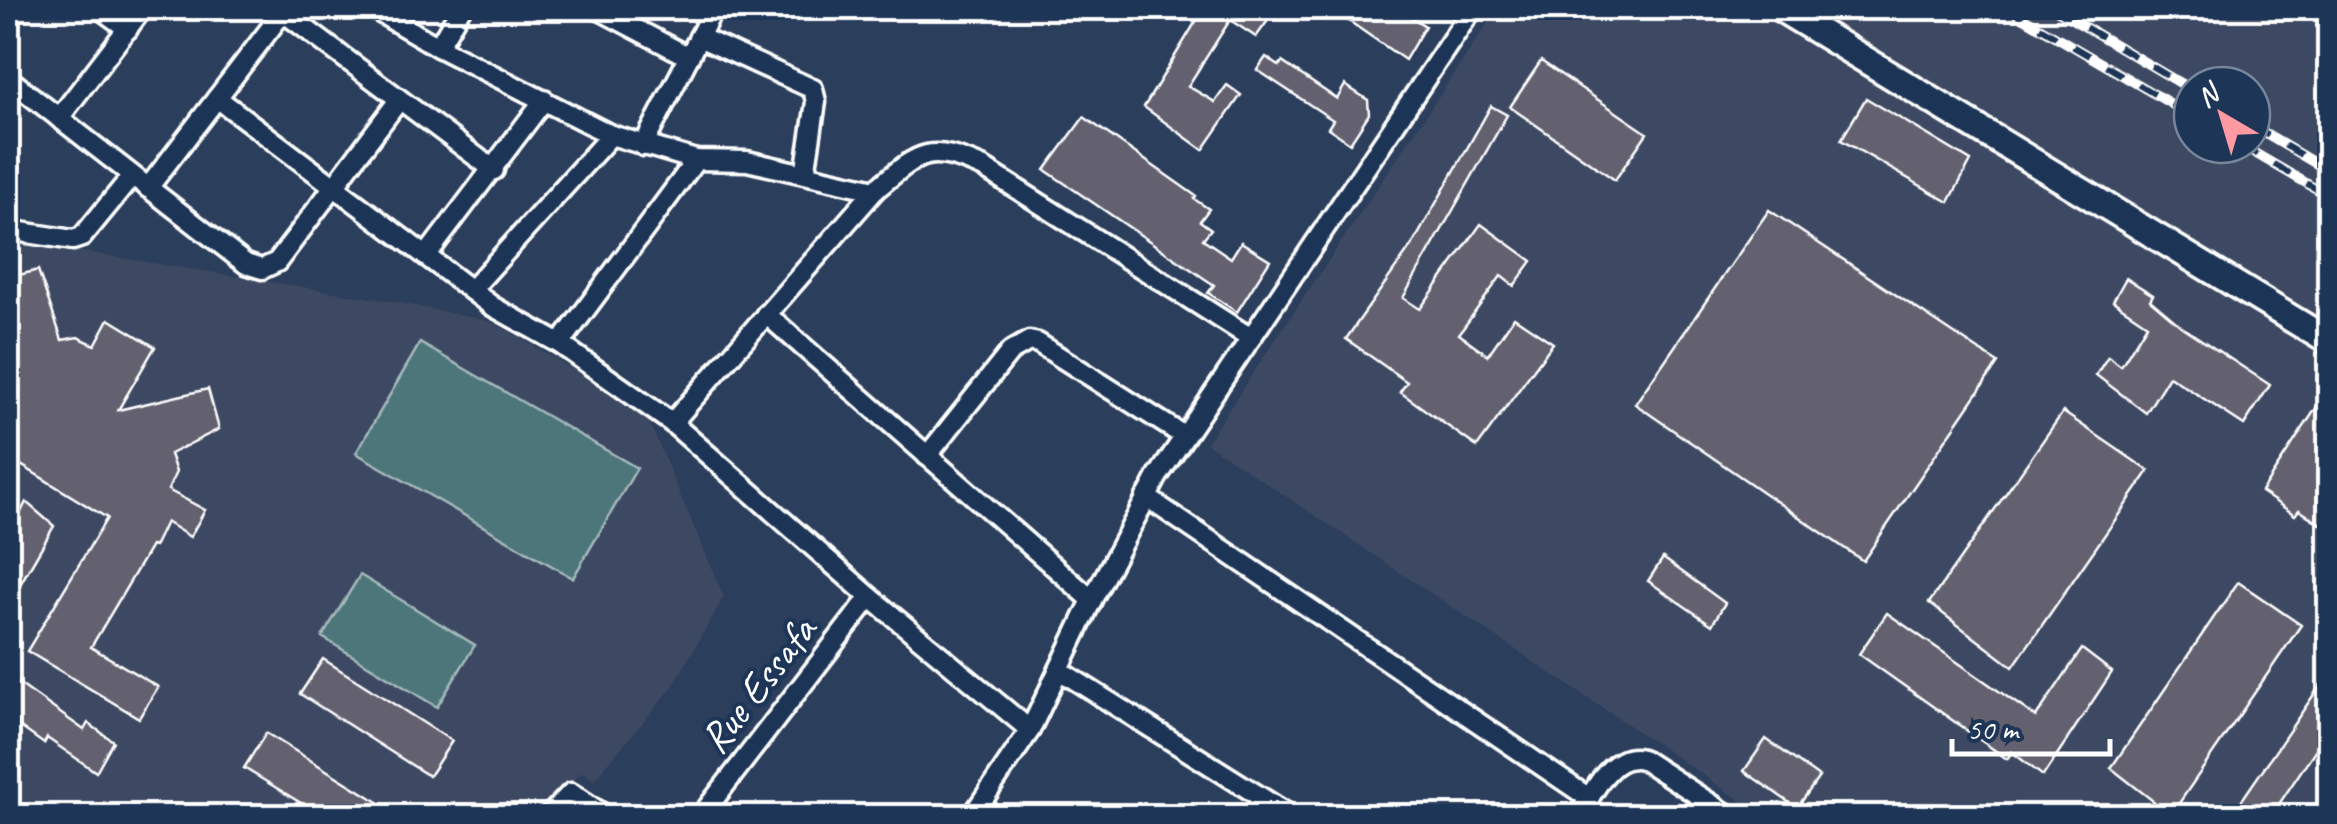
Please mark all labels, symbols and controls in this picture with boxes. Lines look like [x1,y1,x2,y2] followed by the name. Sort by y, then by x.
[2172,65,2272,165] north arrow
[2189,74,2228,115] text: N
[688,604,830,764] street label: Rue Essafa
[1952,694,2110,756] scale bar
[1967,710,2020,748] text: 50 m

